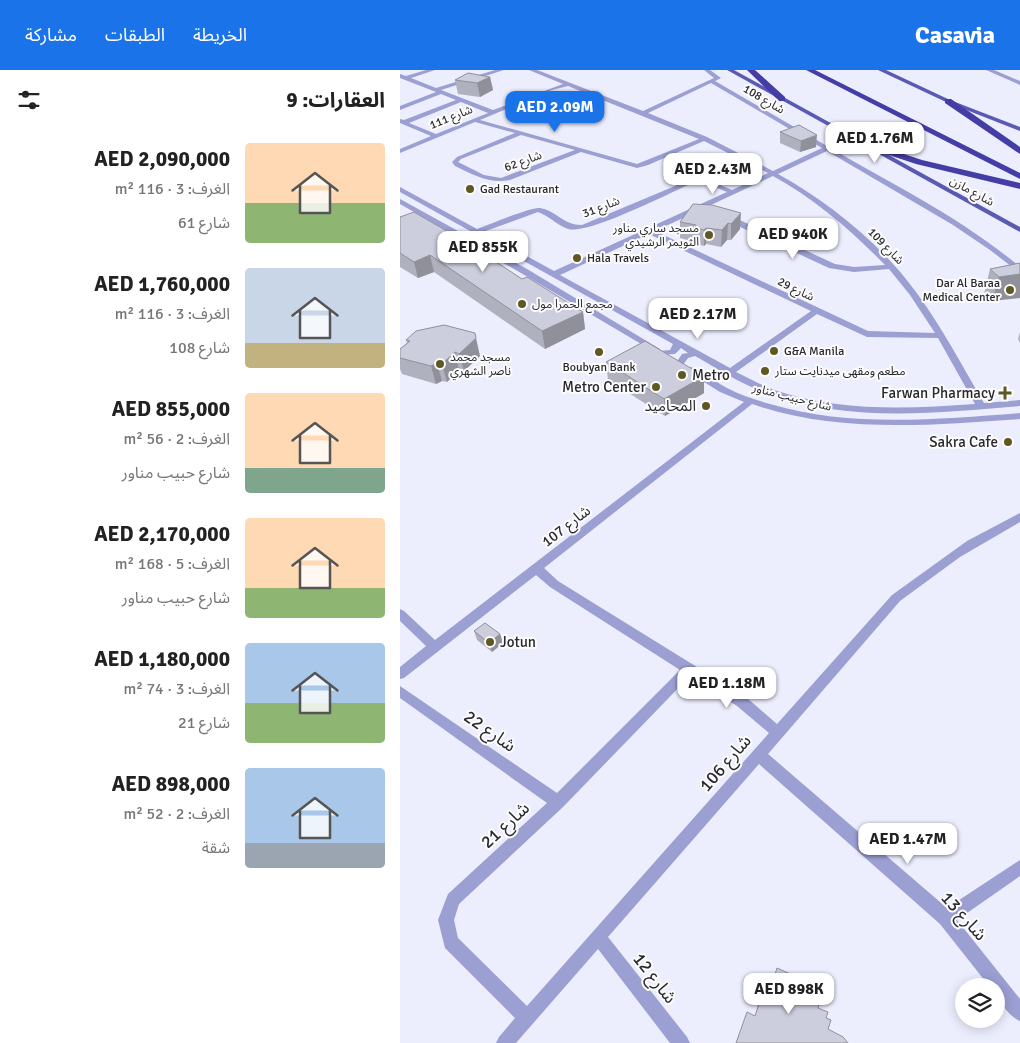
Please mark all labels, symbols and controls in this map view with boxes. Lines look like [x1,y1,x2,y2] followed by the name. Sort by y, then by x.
[915,20,995,50] text: Casavia
[25,24,77,46] text: مشاركة
[105,24,165,46] text: الطبقات
[193,24,247,46] text: الخريطة
[740,82,787,118] street label: شارع 108
[15,86,43,114] icon: filters
[286,87,385,113] text: العقارات: 9
[498,90,612,133] pin: AED 2.09M
[516,97,594,117] text: AED 2.09M
[427,102,475,134] street label: شارع 111
[818,122,932,164] pin: AED 1.76M
[836,128,914,148] text: AED 1.76M
[94,146,230,172] text: AED 2,090,000
[502,148,544,176] street label: شارع 62
[656,152,770,195] pin: AED 2.43M
[674,159,752,179] text: AED 2.43M
[285,163,345,223] icon: home
[946,173,997,211] street label: شارع مازن
[115,179,230,199] text: الغرف: 3 · 116 m²
[480,182,559,197] place label: Gad Restaurant
[464,183,476,195] marker: Gad Restaurant
[580,193,622,222] street label: شارع 31
[178,213,230,233] text: شارع 61
[741,218,845,260] pin: AED 940K
[612,221,699,252] place label: مسجد ساري مناور الثويمر الرشيدي
[758,224,828,244] text: AED 940K
[864,225,907,269] street label: شارع 109
[703,229,715,241] marker: مسجد ساري مناور الثويمر الرشيدي
[431,230,535,273] pin: AED 855K
[448,237,518,257] text: AED 855K
[587,251,649,266] place label: Hala Travels
[571,252,583,264] marker: Hala Travels
[94,271,230,297] text: AED 1,760,000
[775,274,817,306] street label: شارع 29
[923,276,1001,305] place label: Dar Al Baraa Medical Center
[1004,284,1016,296] marker: Dar Al Baraa Medical Center
[285,288,345,348] icon: home
[532,297,613,313] place label: مجمع الحمرا مول
[516,298,528,310] marker: مجمع الحمرا مول
[641,298,755,340] pin: AED 2.17M
[115,304,230,324] text: الغرف: 3 · 116 m²
[659,304,737,324] text: AED 2.17M
[169,338,230,358] text: شارع 108
[784,344,844,359] place label: G&A Manila
[768,345,780,357] marker: G&A Manila
[593,346,605,358] marker: Boubyan Bank
[450,350,511,381] place label: مسجد محمد ناصر الشهري
[434,358,446,370] marker: مسجد محمد ناصر الشهري
[562,360,636,375] place label: Boubyan Bank
[774,364,906,380] place label: مطعم ومقهى ميدنايت ستار
[759,365,771,377] marker: مطعم ومقهى ميدنايت ستار
[692,366,730,384] place label: Metro
[676,369,688,381] marker: Metro
[562,378,646,396] place label: Metro Center
[749,380,833,416] street label: شارع حبيب مناور
[650,381,662,393] marker: Metro Center
[881,384,995,402] place label: Farwan Pharmacy
[999,387,1011,399] marker: Farwan Pharmacy
[112,396,230,422] text: AED 855,000
[644,397,696,415] place label: المحاميد
[700,400,712,412] marker: المحاميد
[285,413,345,473] icon: home
[123,429,230,449] text: الغرف: 2 · 56 m²
[929,433,998,451] place label: Sakra Cafe
[1002,436,1014,448] marker: Sakra Cafe
[122,463,230,483] text: شارع حبيب مناور
[538,501,596,553] street label: شارع 107
[94,521,230,547] text: AED 2,170,000
[285,538,345,598] icon: home
[115,554,230,574] text: الغرف: 5 · 168 m²
[122,588,230,608] text: شارع حبيب مناور
[500,633,536,651] place label: Jotun
[484,636,496,648] marker: Jotun
[94,646,230,672] text: AED 1,180,000
[285,663,345,723] icon: home
[670,666,784,709] pin: AED 1.18M
[688,673,766,693] text: AED 1.18M
[123,679,230,699] text: الغرف: 3 · 74 m²
[458,705,520,759] street label: شارع 22
[178,713,230,733] text: شارع 21
[694,730,758,798] street label: شارع 106
[112,771,230,797] text: AED 898,000
[285,788,345,848] icon: home
[476,797,536,855] street label: شارع 21
[123,804,230,824] text: الغرف: 2 · 52 m²
[851,822,965,865] pin: AED 1.47M
[869,829,947,849] text: AED 1.47M
[202,838,230,858] text: شقة
[934,887,992,947] street label: شارع 13
[626,948,682,1010] street label: شارع 12
[737,972,841,1015] pin: AED 898K
[955,978,1005,1028] map controls
[955,978,1005,1028] button: layers
[754,979,824,999] text: AED 898K

